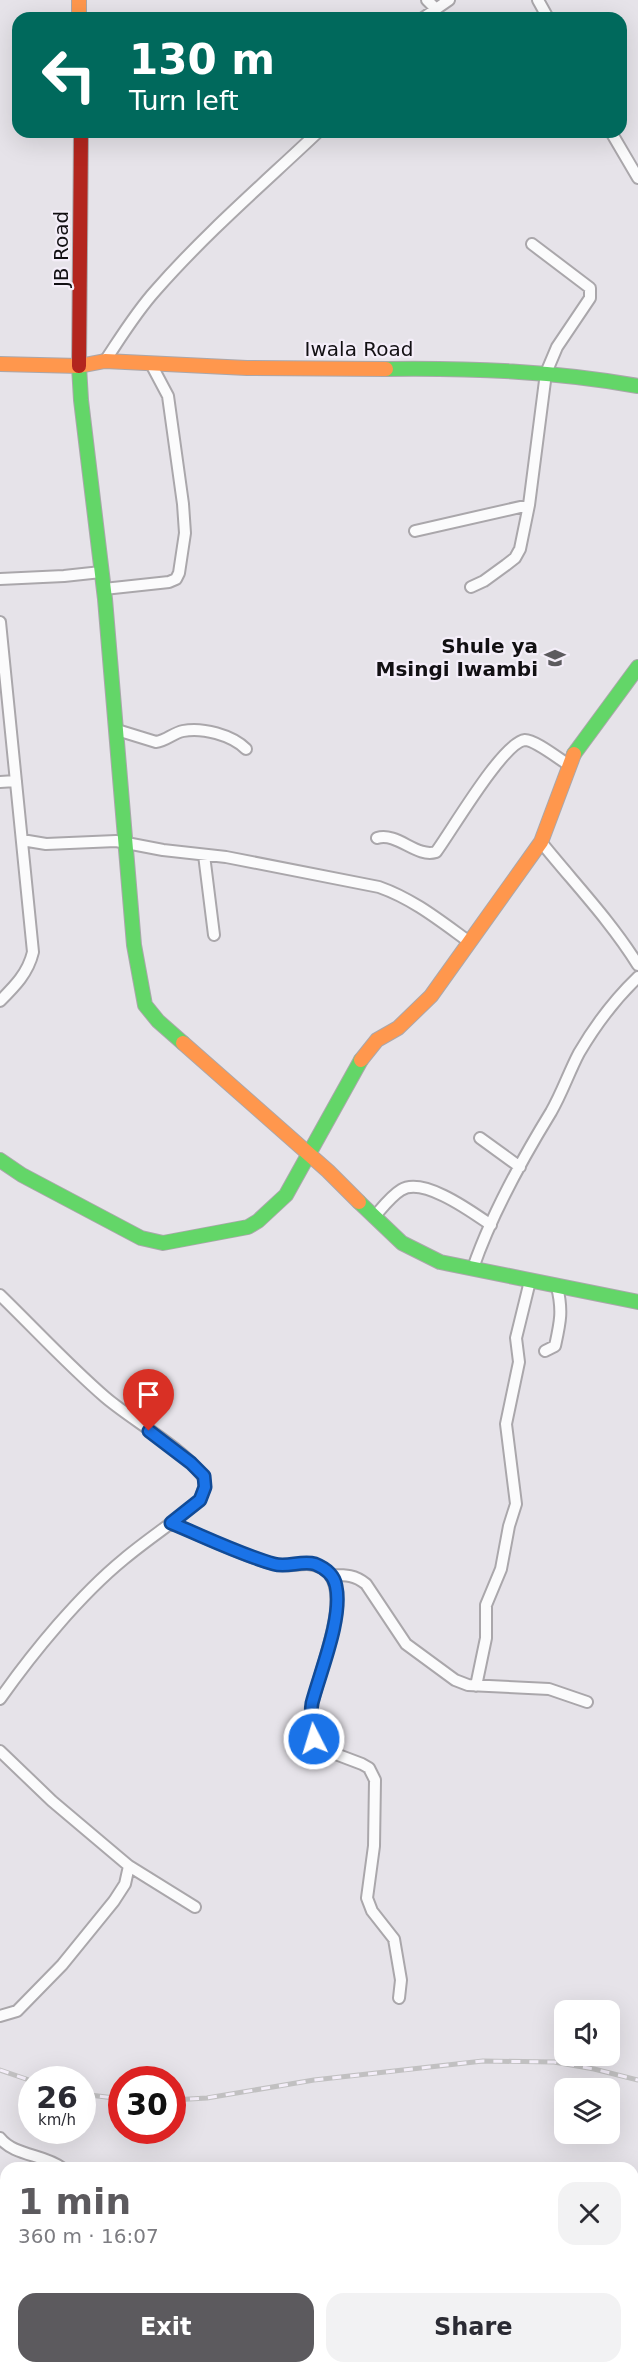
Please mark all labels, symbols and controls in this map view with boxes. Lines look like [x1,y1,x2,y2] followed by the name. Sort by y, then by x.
[129,35,275,84] text: 130 m
[30,36,108,114] icon: left
[129,85,239,116] text: Turn left
[49,211,73,289] street label: JB Road
[305,337,413,361] street label: Iwala Road
[376,634,538,681] place label: Shule ya Msingi Iwambi
[543,646,567,670] school or university icon: Shule ya Msingi Iwambi
[123,1369,174,1431] pin
[132,1378,165,1411] icon: arrive
[282,1707,346,1771] position arrow
[554,2000,620,2144] map controls
[554,2000,620,2066] button: sound
[108,2066,186,2144] speed limit sign: 30
[554,2078,620,2144] button: layers
[36,2080,78,2115] text: 26
[38,2111,76,2129] text: km/h
[18,2181,131,2222] text: 1 min
[558,2182,621,2245] button: close
[18,2224,159,2248] text: 360 m · 16:07
[18,2293,314,2362] button: Exit
[326,2293,621,2362] button: Share

